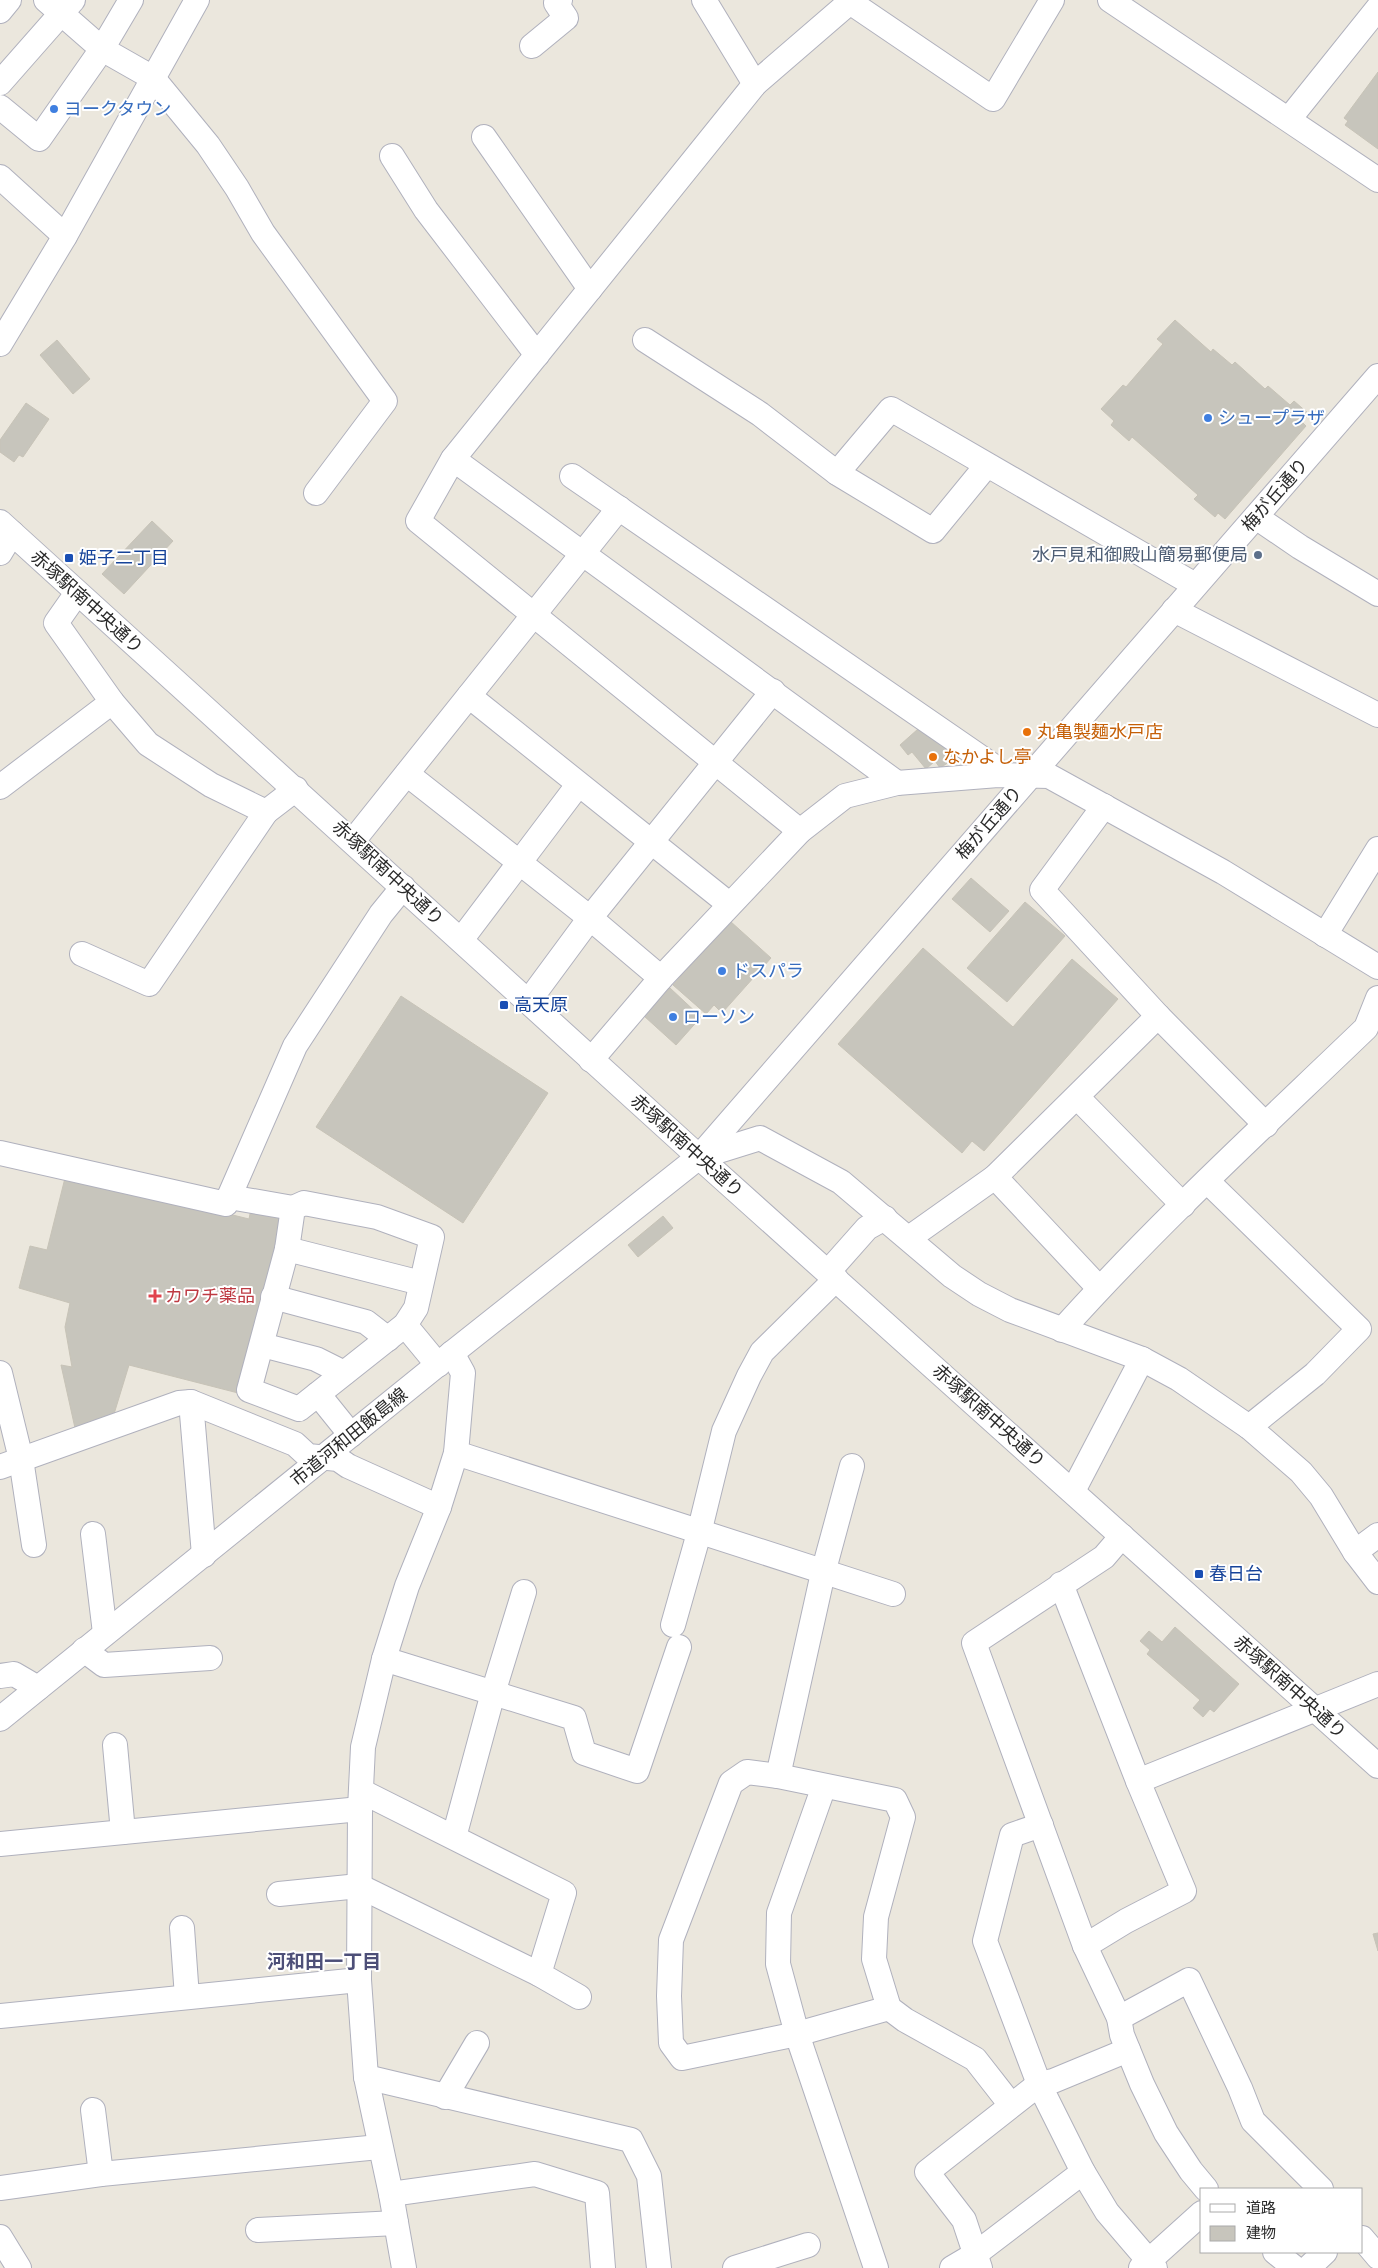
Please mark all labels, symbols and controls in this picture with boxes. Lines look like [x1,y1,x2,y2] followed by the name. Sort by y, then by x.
[64,98,171,120] place label: ヨークタウン
[48,103,60,115] marker: ヨークタウン
[1218,407,1325,429] place label: シュープラザ
[1202,412,1214,424] marker: シュープラザ
[1237,454,1313,536] street label: 梅が丘通り
[1032,544,1248,566] place label: 水戸見和御殿山簡易郵便局
[26,546,148,658] street label: 赤塚駅南中央通り
[79,547,169,569] place label: 姫子二丁目
[1252,549,1264,561] marker: 水戸見和御殿山簡易郵便局
[63,552,75,564] marker: 姫子二丁目
[1037,721,1163,743] place label: 丸亀製麺水戸店
[1021,726,1033,738] marker: 丸亀製麺水戸店
[943,746,1032,768] place label: なかよし亭
[927,751,939,763] marker: なかよし亭
[951,782,1027,864] street label: 梅が丘通り
[328,816,448,930] street label: 赤塚駅南中央通り
[732,960,804,982] place label: ドスパラ
[716,965,728,977] marker: ドスパラ
[514,994,568,1016] place label: 高天原
[498,999,510,1011] marker: 高天原
[683,1006,755,1028] place label: ローソン
[667,1011,679,1023] marker: ローソン
[626,1090,748,1202] street label: 赤塚駅南中央通り
[165,1285,255,1307] place label: カワチ薬品
[149,1290,161,1302] marker: カワチ薬品
[928,1360,1050,1472] street label: 赤塚駅南中央通り
[286,1383,412,1491] street label: 市道河和田飯島線
[1209,1563,1263,1585] place label: 春日台
[1193,1568,1205,1580] marker: 春日台
[1229,1631,1351,1743] street label: 赤塚駅南中央通り
[267,1950,381,1973] district label: 河和田一丁目
[1200,2188,1363,2253] legend
[1246,2199,1276,2217] text: 道路
[1246,2224,1276,2242] text: 建物

